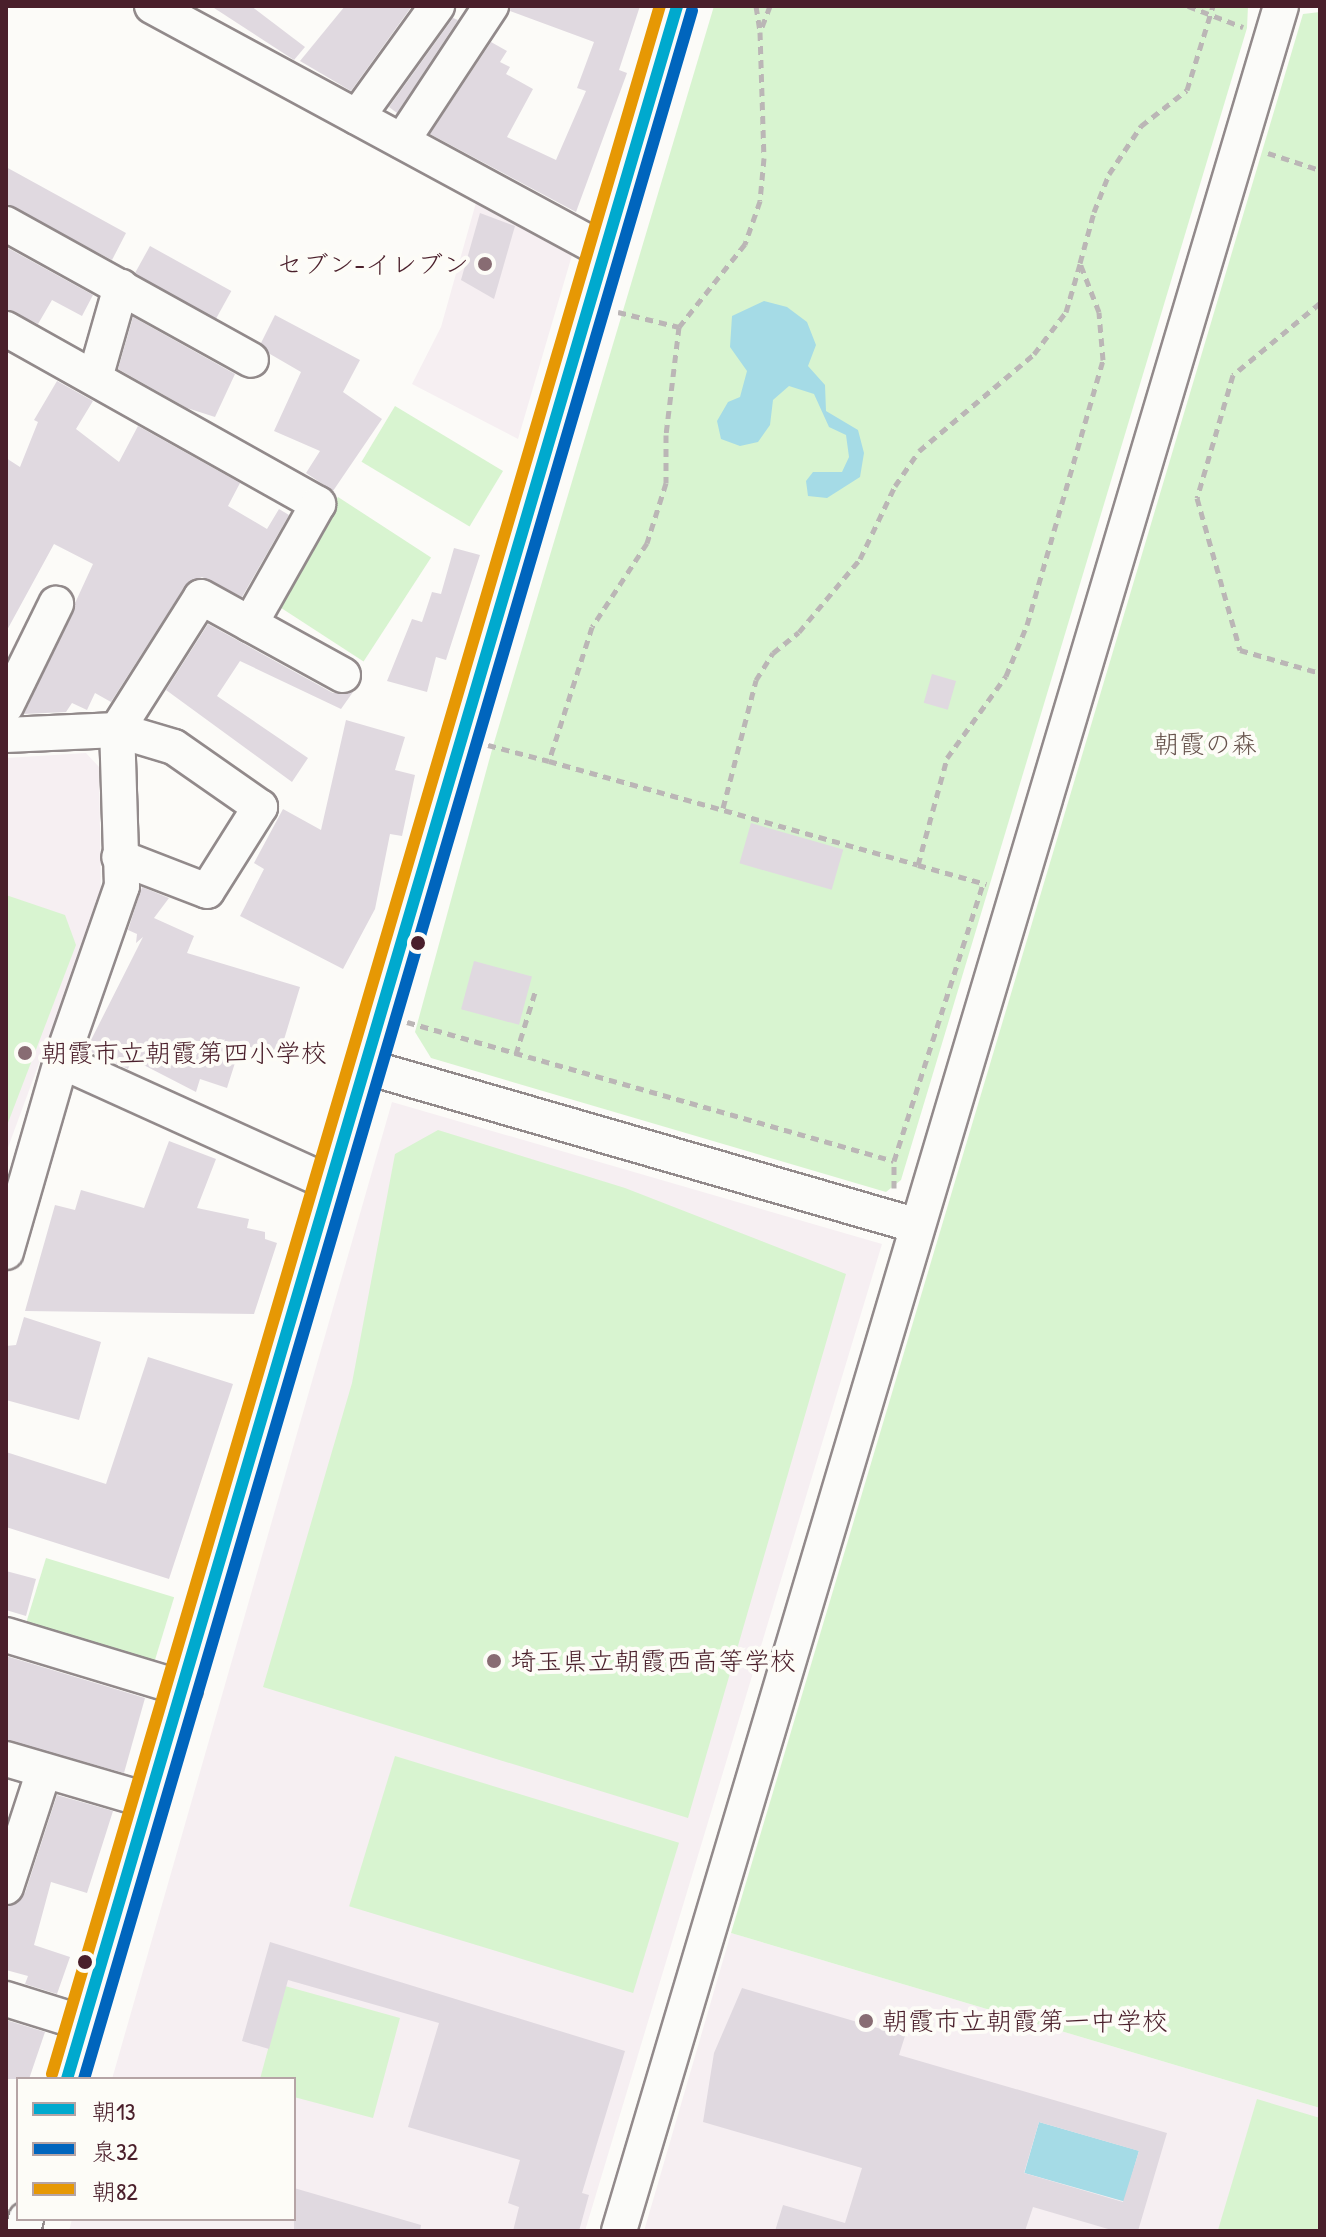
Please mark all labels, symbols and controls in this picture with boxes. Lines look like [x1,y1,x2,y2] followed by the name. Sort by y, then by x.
[276,248,469,280] place label: セブン-イレブン
[476,255,494,273] marker: セブン-イレブン
[1153,728,1257,760] park label: 朝霞の森
[410,935,426,951] unlabelled marker
[41,1037,327,1069] place label: 朝霞市立朝霞第四小学校
[16,1044,34,1062] marker: 朝霞市立朝霞第四小学校
[510,1645,796,1677] place label: 埼玉県立朝霞西高等学校
[485,1652,503,1670] marker: 埼玉県立朝霞西高等学校
[77,1954,93,1970] unlabelled marker
[882,2005,1168,2037] place label: 朝霞市立朝霞第一中学校
[857,2012,875,2030] marker: 朝霞市立朝霞第一中学校
[16,2077,296,2221] legend
[92,2095,135,2127] text: 朝13
[92,2135,138,2167] text: 泉32
[92,2175,138,2207] text: 朝82

